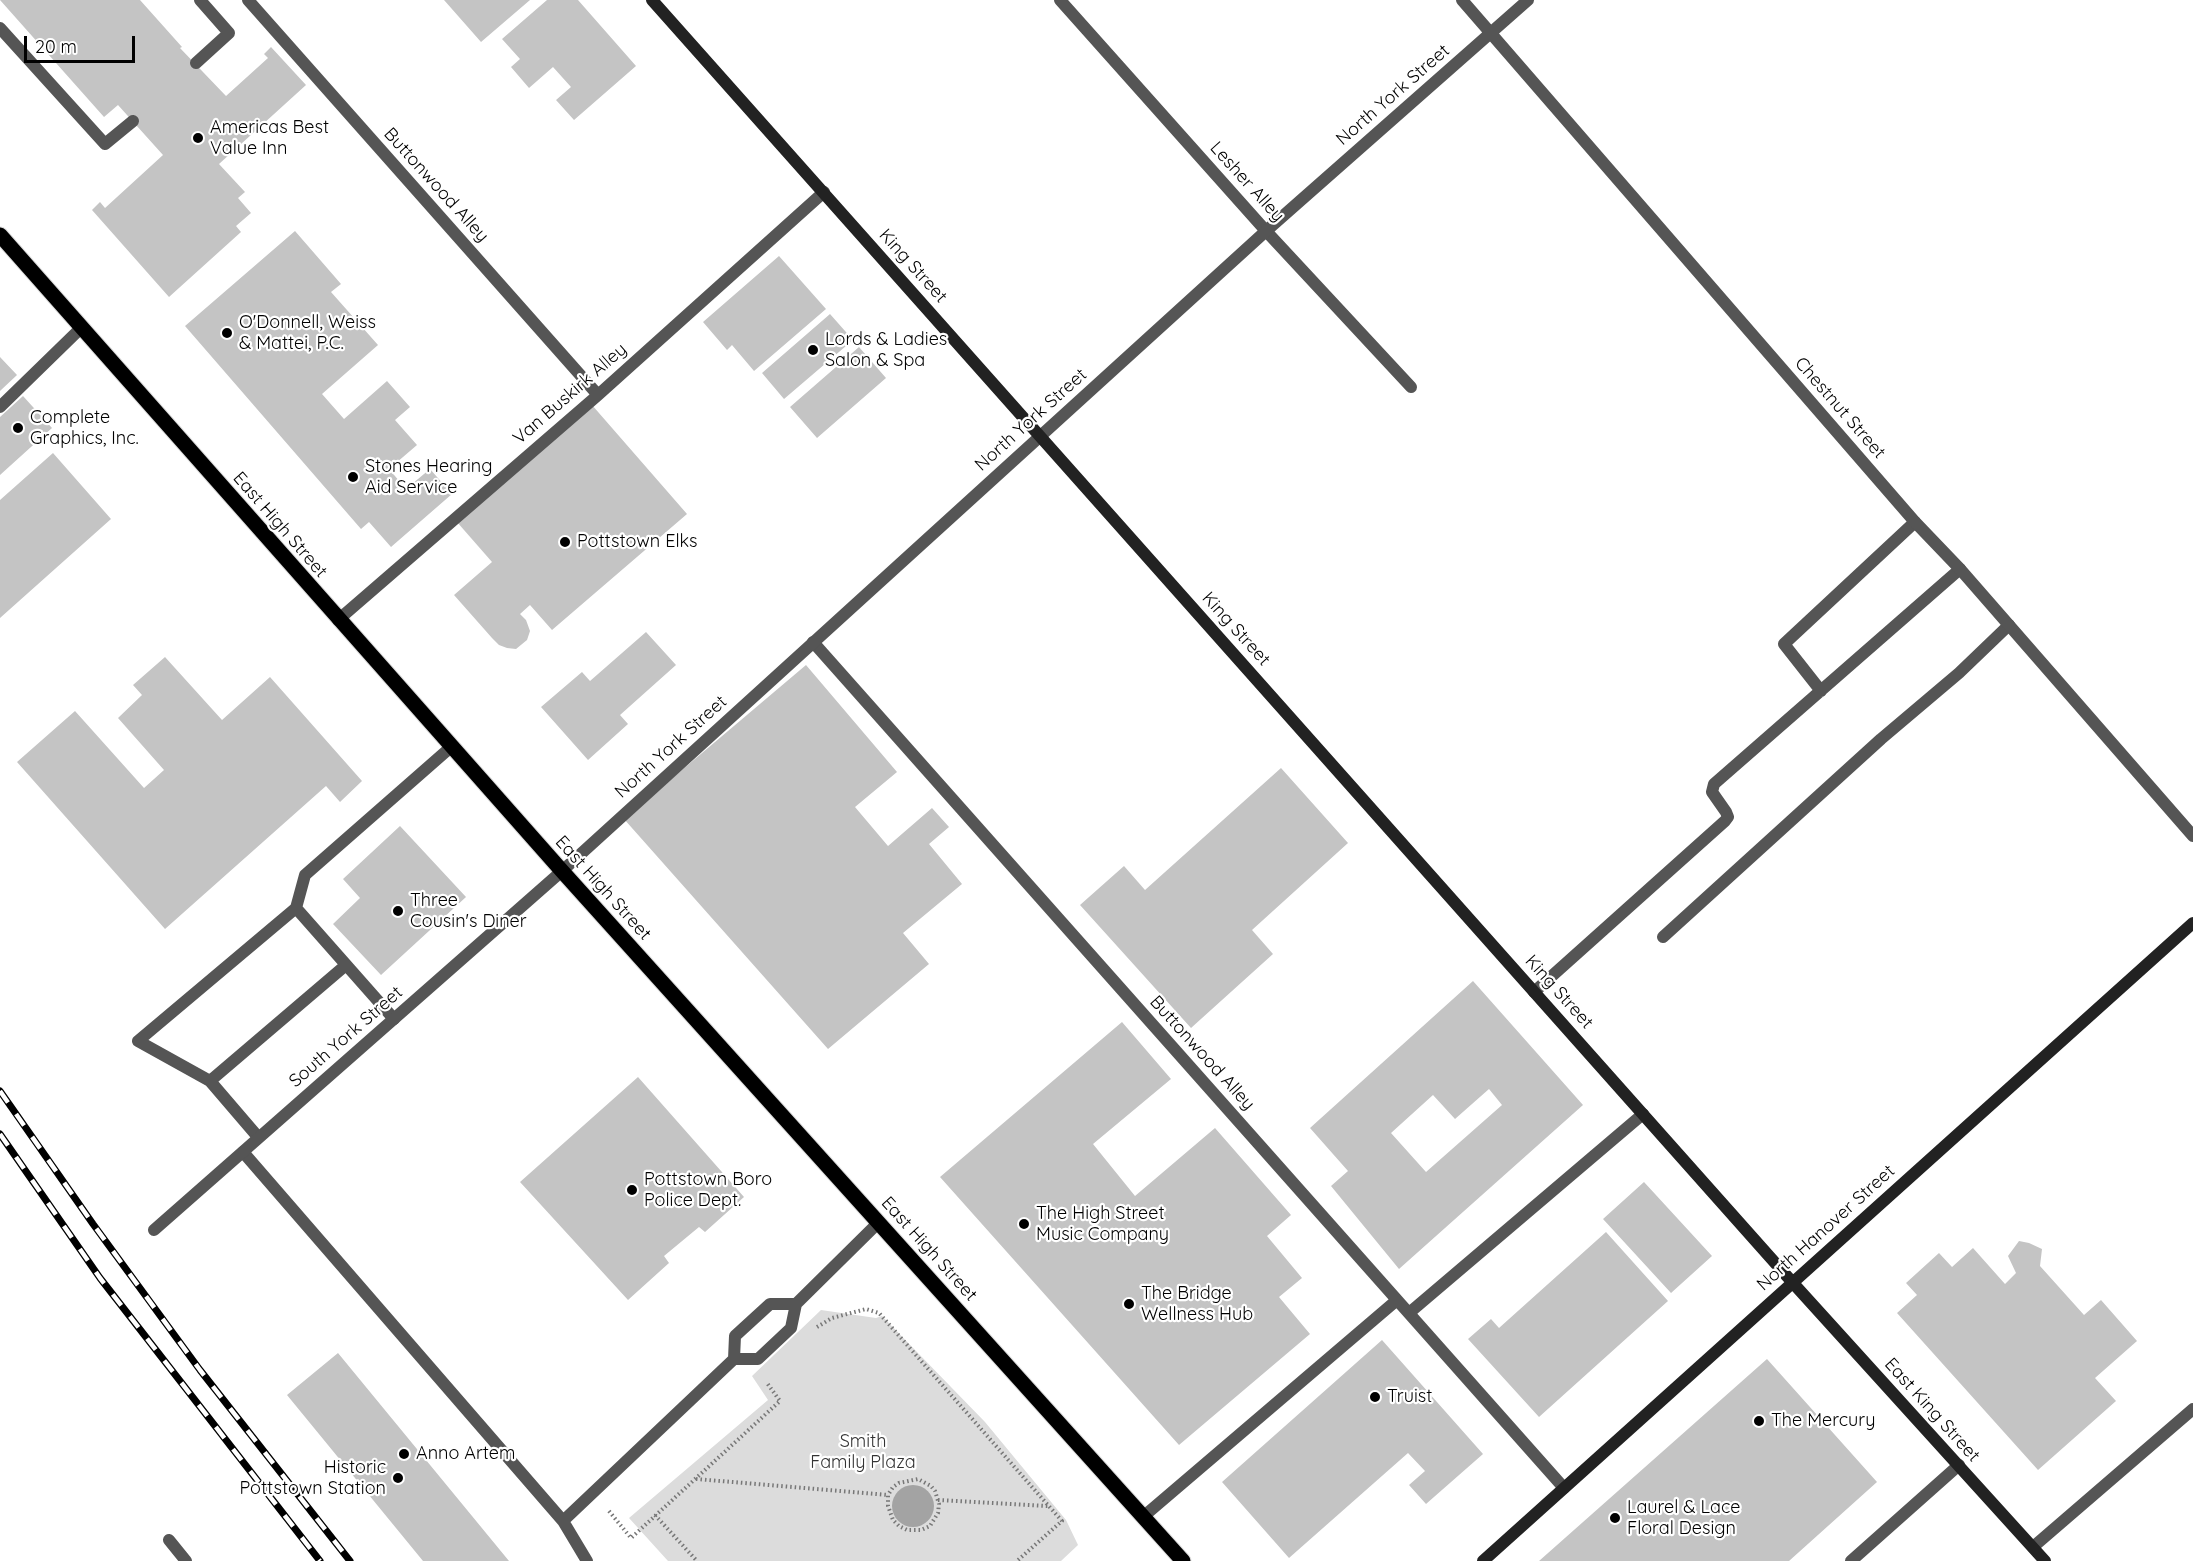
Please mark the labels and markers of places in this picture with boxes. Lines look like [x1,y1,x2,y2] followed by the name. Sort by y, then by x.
[210,117,329,160] place label: Americas Best Value Inn
[191,131,205,145] marker: Americas Best Value Inn
[239,312,376,354] place label: O'Donnell, Weiss & Mattei, P.C.
[220,326,234,340] marker: O'Donnell, Weiss & Mattei, P.C.
[825,329,947,372] place label: Lords & Ladies Salon & Spa
[806,343,820,357] marker: Lords & Ladies Salon & Spa
[30,407,139,450] place label: Complete Graphics, Inc.
[11,421,25,435] marker: Complete Graphics, Inc.
[365,456,492,498] place label: Stones Hearing Aid Service
[346,470,360,484] marker: Stones Hearing Aid Service
[577,531,698,553] place label: Pottstown Elks
[558,535,572,549] marker: Pottstown Elks
[410,890,527,932] place label: Three Cousin's Diner
[391,904,405,918] marker: Three Cousin's Diner
[644,1169,772,1212] place label: Pottstown Boro Police Dept.
[625,1183,639,1197] marker: Pottstown Boro Police Dept.
[1036,1203,1169,1246] place label: The High Street Music Company
[1017,1217,1031,1231] marker: The High Street Music Company
[1141,1283,1253,1326] place label: The Bridge Wellness Hub
[1122,1297,1136,1311] marker: The Bridge Wellness Hub
[1387,1386,1432,1408] place label: Truist
[1368,1390,1382,1404] marker: Truist
[1771,1410,1875,1432] place label: The Mercury
[1752,1414,1766,1428] marker: The Mercury
[416,1443,515,1465] place label: Anno Artem
[397,1447,411,1461] marker: Anno Artem
[239,1457,386,1500] place label: Historic Pottstown Station
[391,1471,405,1485] marker: Historic Pottstown Station
[1627,1497,1740,1540] place label: Laurel & Lace Floral Design
[1608,1511,1622,1525] marker: Laurel & Lace Floral Design

